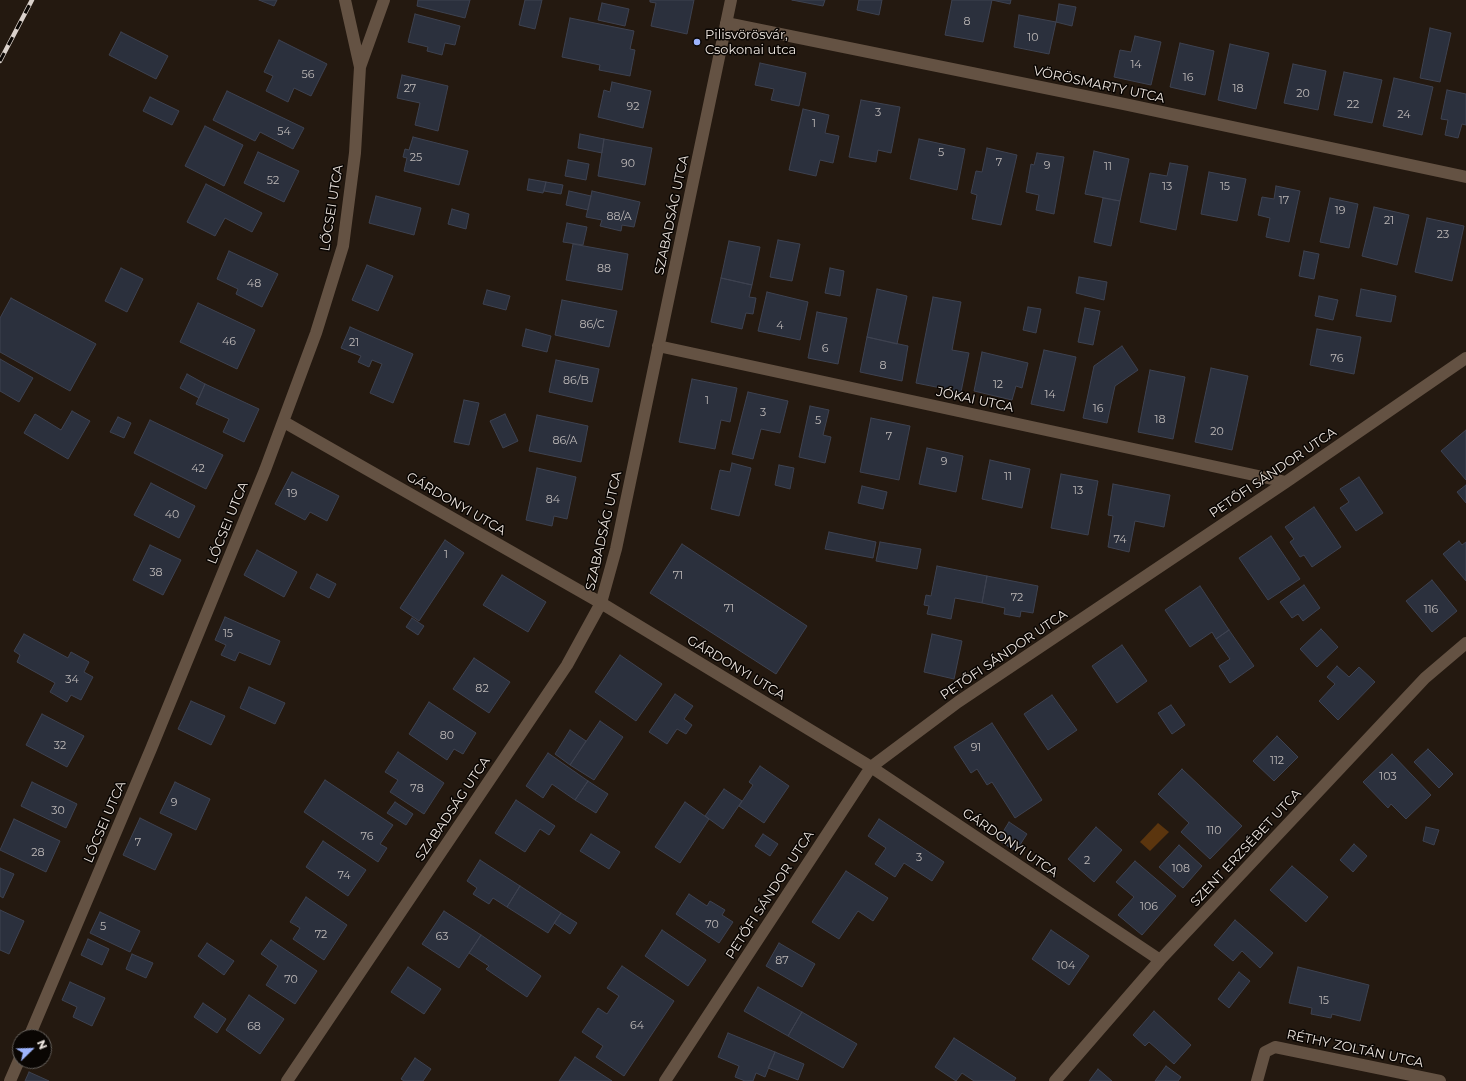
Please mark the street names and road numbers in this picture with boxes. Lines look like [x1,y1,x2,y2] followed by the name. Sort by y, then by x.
[1032,63,1166,107] street label: VÖRÖSMARTY UTCA
[652,154,692,276] street label: SZABADSÁG UTCA
[317,164,347,252] street label: LŐCSEI UTCA
[935,384,1015,416] street label: JÓKAI UTCA
[1207,425,1339,521] street label: PETŐFI SÁNDOR UTCA
[404,469,508,539] street label: GÁRDONYI UTCA
[583,470,625,592] street label: SZABADSÁG UTCA
[204,480,252,566] street label: LŐCSEI UTCA
[938,607,1070,703] street label: PETŐFI SÁNDOR UTCA
[684,632,788,704] street label: GÁRDONYI UTCA
[412,754,494,864] street label: SZABADSÁG UTCA
[81,779,129,865] street label: LŐCSEI UTCA
[1187,786,1305,910] street label: SZENT ERZSÉBET UTCA
[959,805,1061,881] street label: GÁRDONYI UTCA
[723,828,817,962] street label: PETŐFI SÁNDOR UTCA
[1285,1027,1425,1071] street label: RÉTHY ZOLTÁN UTCA

